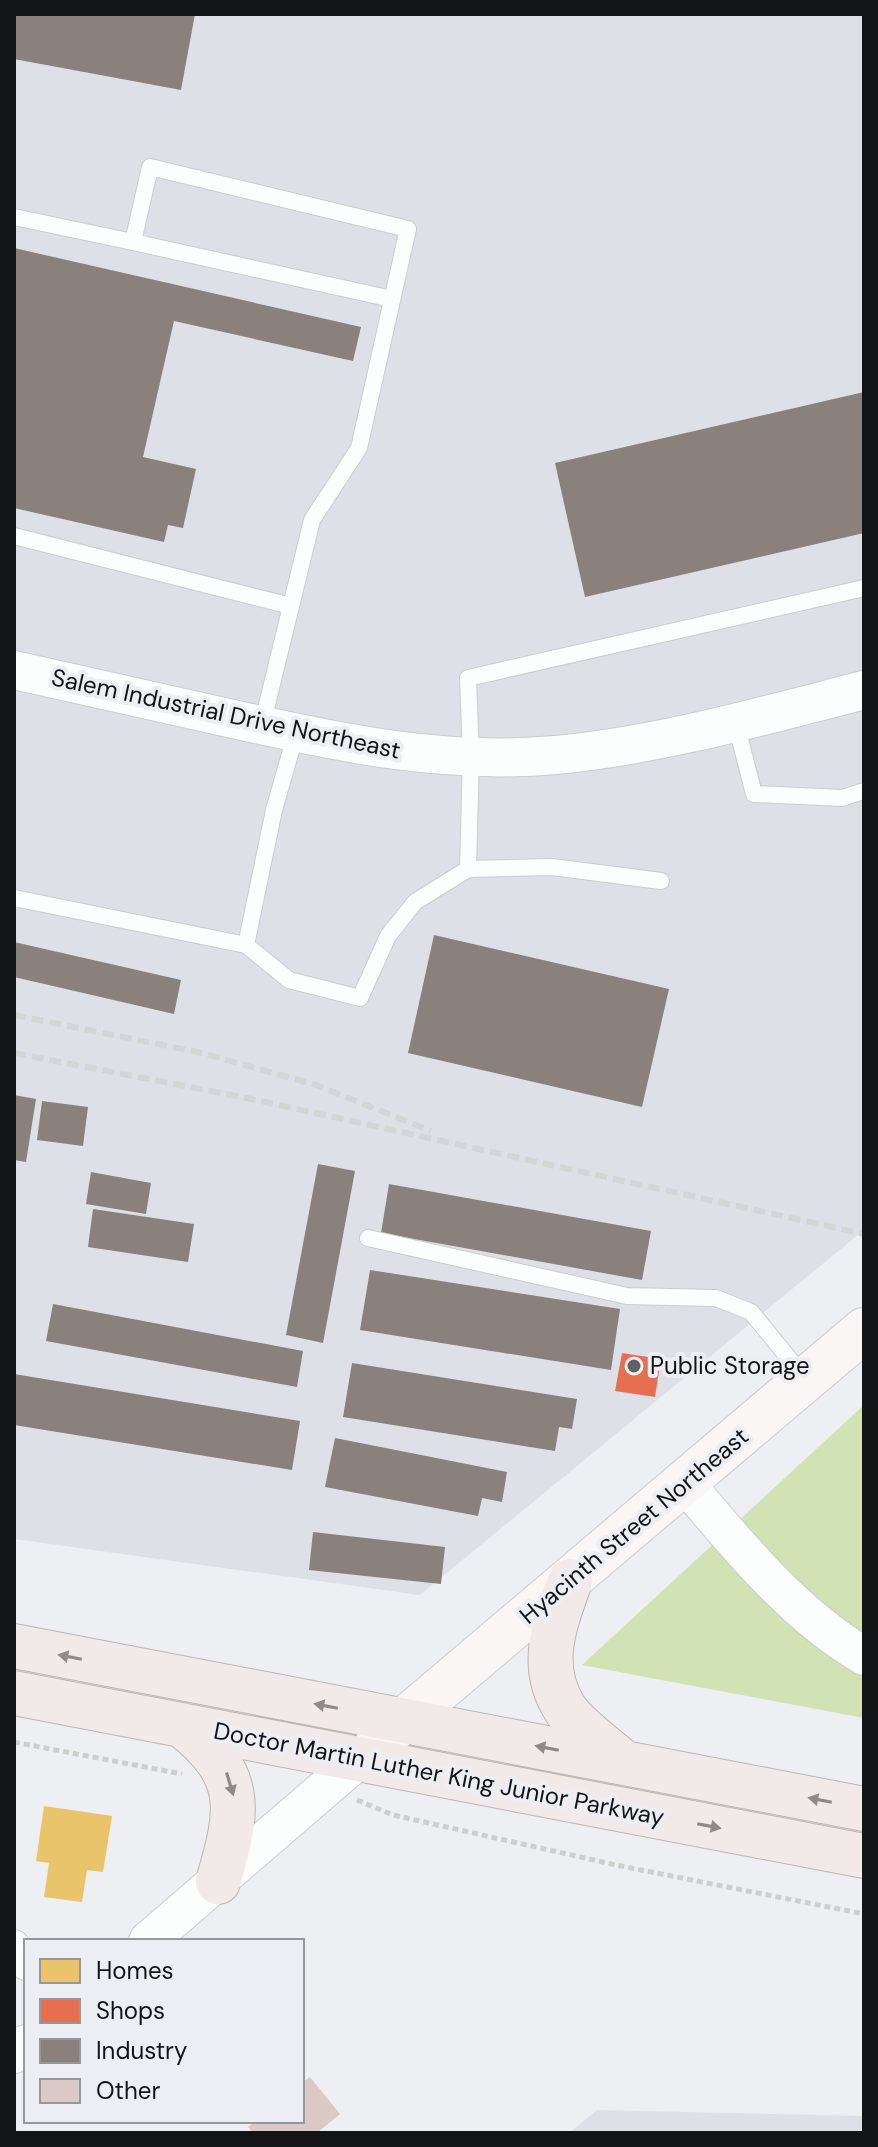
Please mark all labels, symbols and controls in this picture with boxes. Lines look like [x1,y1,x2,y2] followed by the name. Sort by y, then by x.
[49,661,403,766] street label: Salem Industrial Drive Northeast
[650,1350,810,1381] place label: Public Storage
[625,1357,643,1375] marker: Public Storage
[513,1421,755,1631] street label: Hyacinth Street Northeast
[57,1651,82,1663] one-way arrow
[313,1700,338,1712] one-way arrow
[211,1715,667,1832] street label: Doctor Martin Luther King Junior Parkway
[534,1742,559,1754] one-way arrow
[224,1773,237,1797] one-way arrow
[807,1794,832,1806] one-way arrow
[697,1820,722,1833] one-way arrow
[24,1939,304,2123] legend
[96,1955,174,1986] text: Homes
[96,1995,165,2026] text: Shops
[96,2035,187,2066] text: Industry
[96,2075,160,2106] text: Other

